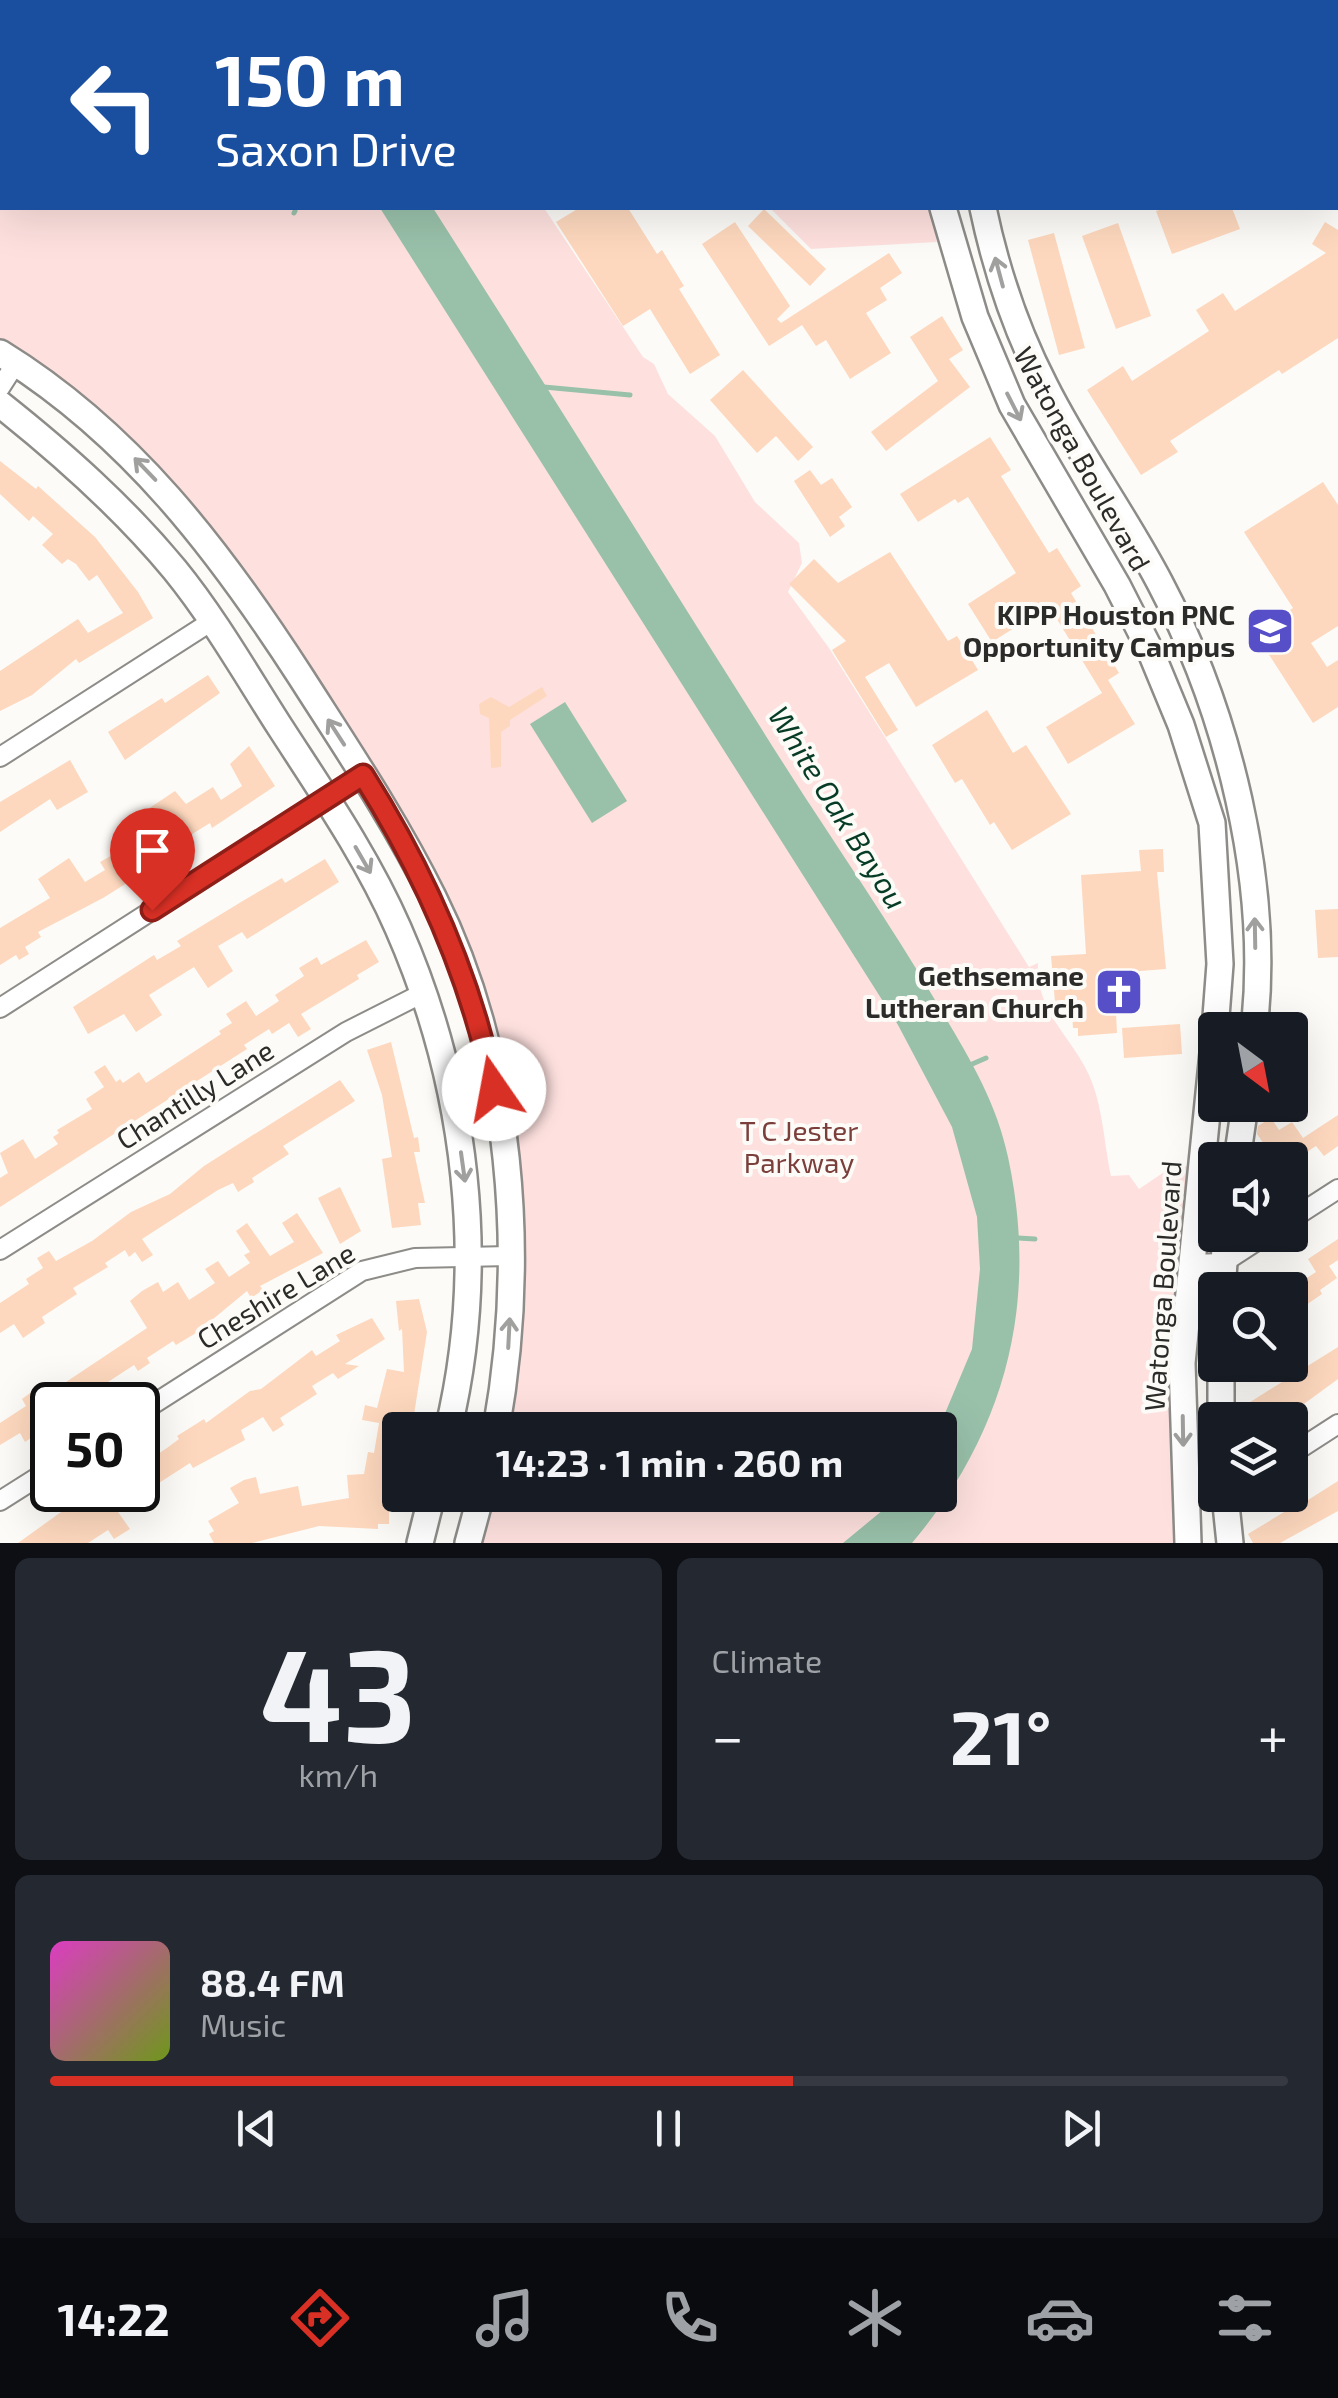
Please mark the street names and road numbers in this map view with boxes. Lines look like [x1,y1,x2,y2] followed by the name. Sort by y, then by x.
[1007,340,1159,577] street label: Watonga Boulevard
[110,1032,279,1156] street label: Chantilly Lane
[1136,1160,1188,1412] street label: Watonga Boulevard
[190,1235,360,1356] street label: Cheshire Lane

